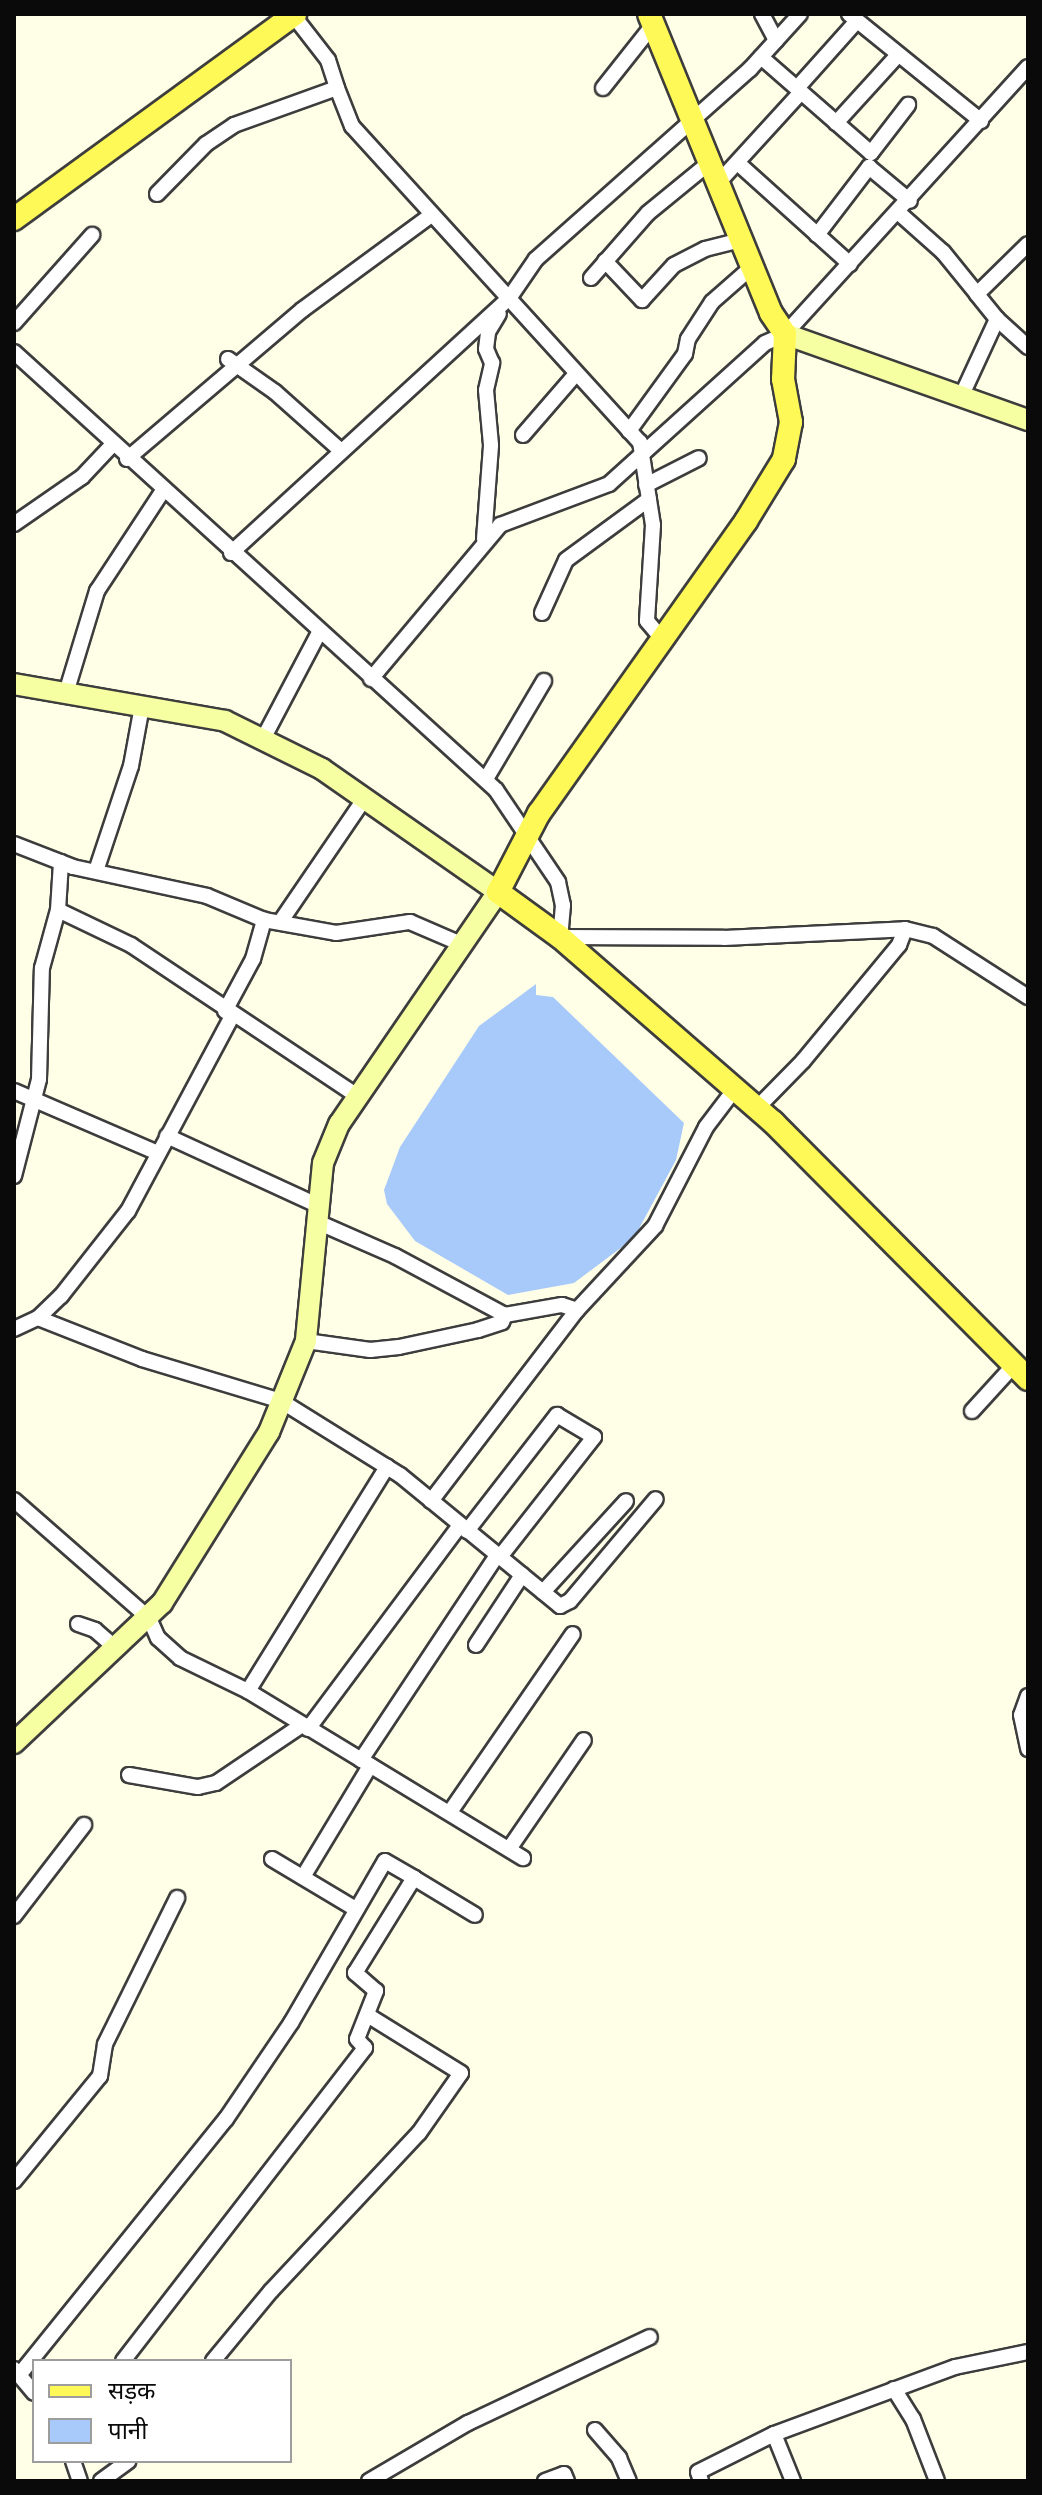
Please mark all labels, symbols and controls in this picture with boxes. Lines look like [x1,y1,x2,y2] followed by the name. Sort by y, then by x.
[32,2359,292,2463] legend
[108,2373,156,2406] text: सड़क
[108,2413,147,2446] text: पानी

